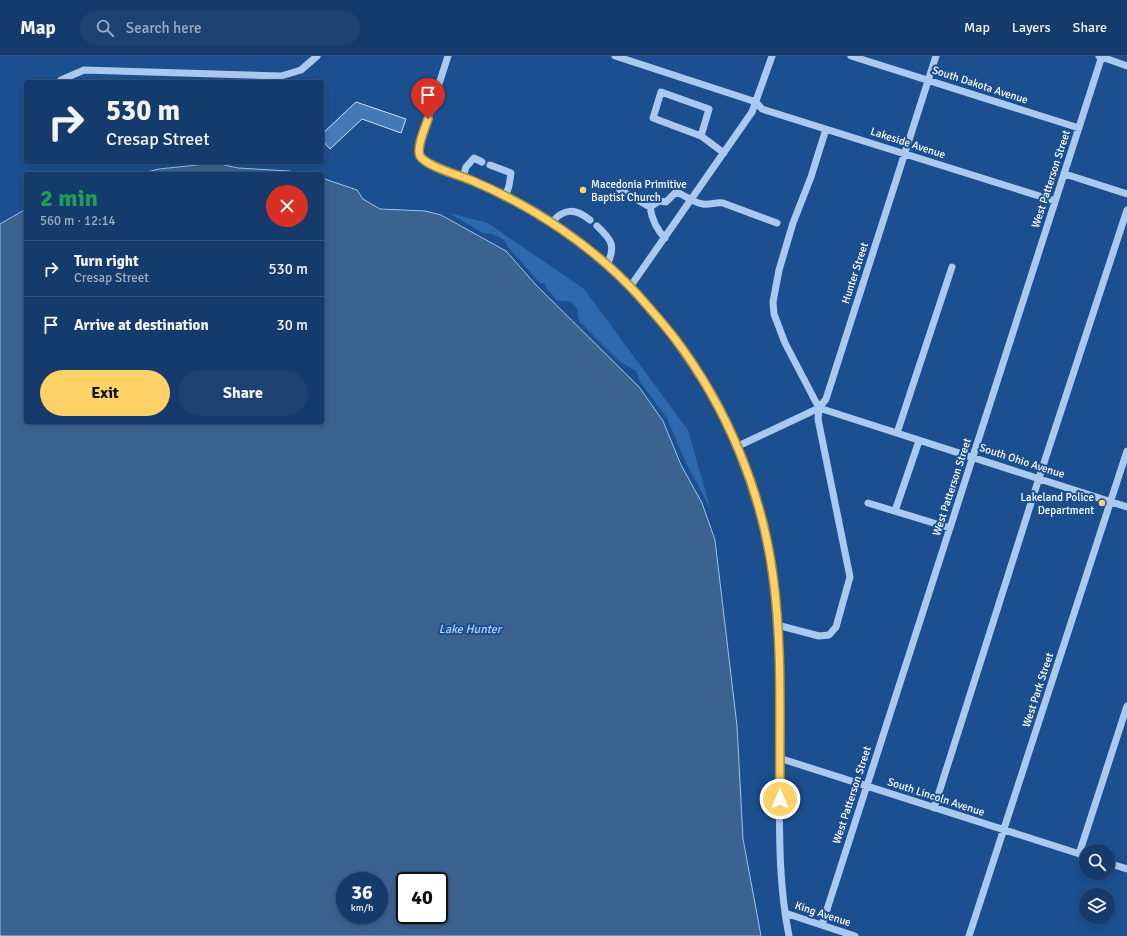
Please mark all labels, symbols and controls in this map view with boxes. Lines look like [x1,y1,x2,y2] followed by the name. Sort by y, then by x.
[80,10,360,46] search box
[20,16,56,40] text: Map
[94,17,116,39] icon: search
[126,19,201,37] text: Search here
[964,19,990,36] text: Map
[1012,19,1051,36] text: Layers
[1073,19,1107,36] text: Share
[930,63,1030,107] street label: South Dakota Avenue
[411,78,445,119] pin
[417,84,439,106] icon: arrive
[106,94,180,128] text: 530 m
[40,96,92,148] icon: right
[869,125,947,161] street label: Lakeside Avenue
[106,128,210,150] text: Cresap Street
[1029,128,1073,229] street label: West Patterson Street
[591,178,687,204] place label: Macedonia Primitive Baptist Church
[40,183,98,213] text: 2 min
[266,185,308,227] button: close
[578,185,588,195] marker: Macedonia Primitive Baptist Church
[40,213,116,229] text: 560 m · 12:14
[839,241,871,305] street label: Hunter Street
[74,252,139,270] text: Turn right
[40,258,62,280] icon: right
[268,260,308,278] text: 530 m
[74,270,149,286] text: Cresap Street
[40,314,62,336] icon: arrive
[74,316,209,334] text: Arrive at destination
[277,316,308,334] text: 30 m
[40,370,170,416] button: Exit
[178,370,308,416] button: Share
[930,436,974,537] street label: West Patterson Street
[978,441,1066,481] street label: South Ohio Avenue
[1020,491,1094,517] place label: Lakeland Police Department
[1097,498,1107,508] marker: Lakeland Police Department
[439,622,503,637] water label: Lake Hunter
[1020,651,1056,729] street label: West Park Street
[830,744,874,845] street label: West Patterson Street
[886,775,986,819] street label: South Lincoln Avenue
[759,778,801,820] position arrow
[1079,844,1115,924] map controls
[1079,844,1115,880] button: search
[396,872,448,924] speed limit sign: 40
[351,880,373,905] text: 36
[1079,888,1115,924] button: layers
[793,899,853,929] street label: King Avenue
[351,902,373,914] text: km/h

